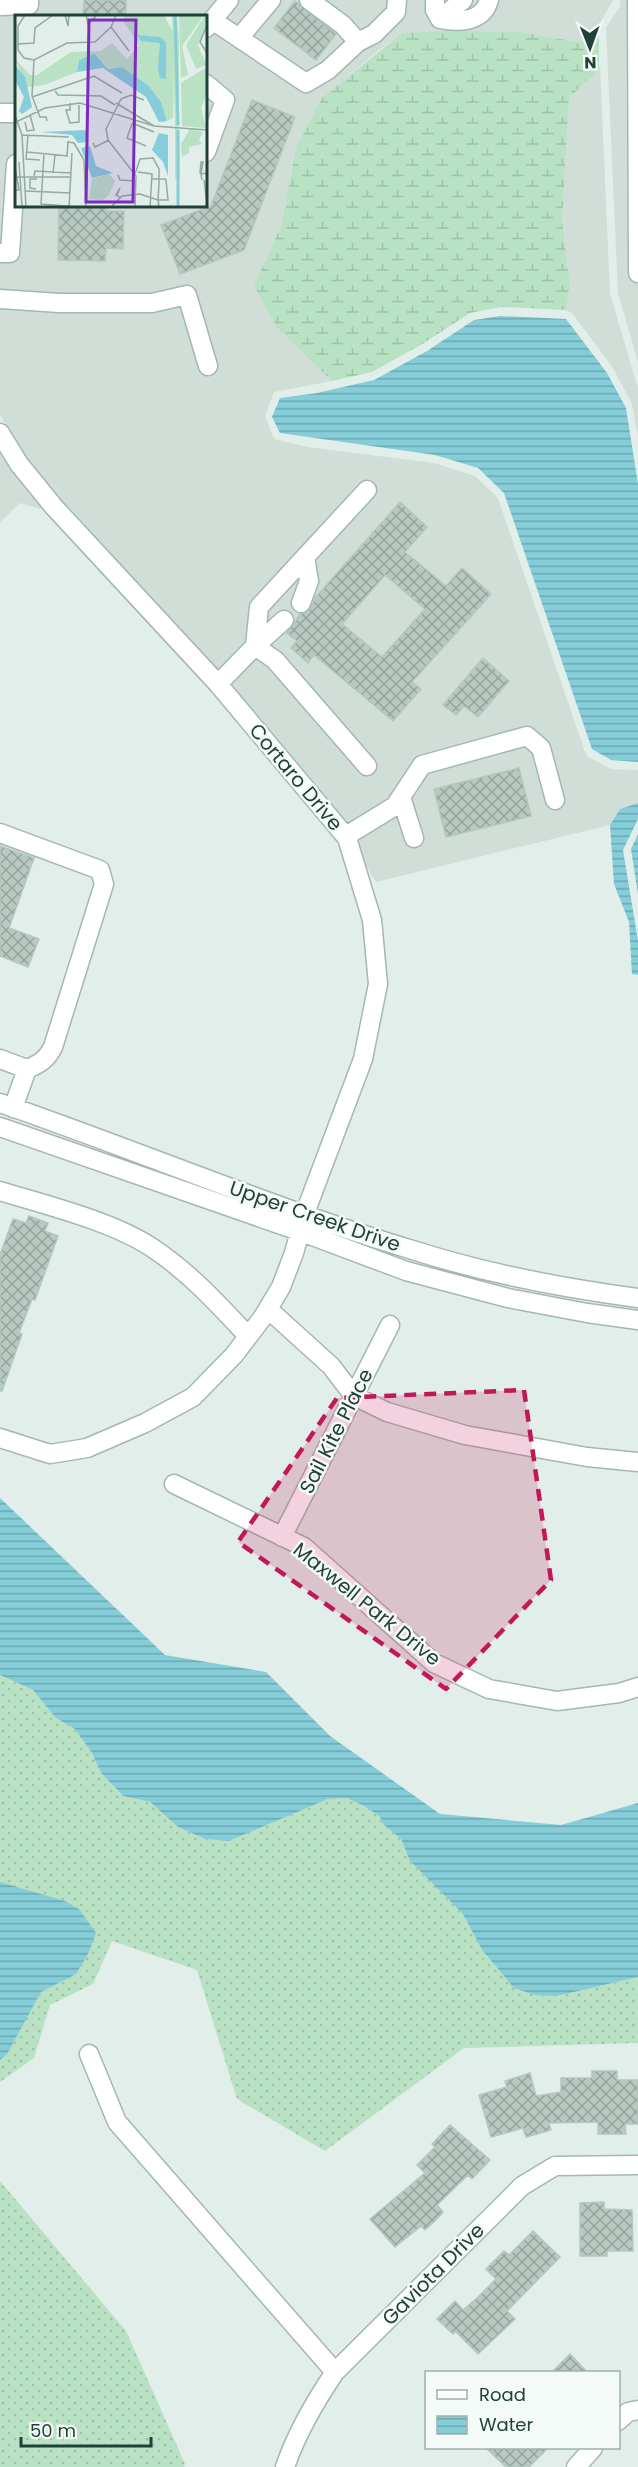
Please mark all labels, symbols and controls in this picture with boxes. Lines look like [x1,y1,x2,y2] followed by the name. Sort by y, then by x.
[15,15,207,207] inset map
[560,18,620,78] north arrow
[584,51,596,74] text: N
[243,717,349,837] street label: Cortaro Drive
[226,1174,404,1258] street label: Upper Creek Drive
[292,1364,380,1498] street label: Sail Kite Place
[287,1536,447,1672] street label: Maxwell Park Drive
[376,2217,490,2331] street label: Gaviota Drive
[425,2371,620,2449] legend
[479,2382,526,2407] text: Road
[21,2410,152,2448] scale bar
[479,2412,533,2437] text: Water
[30,2418,76,2443] text: 50 m

